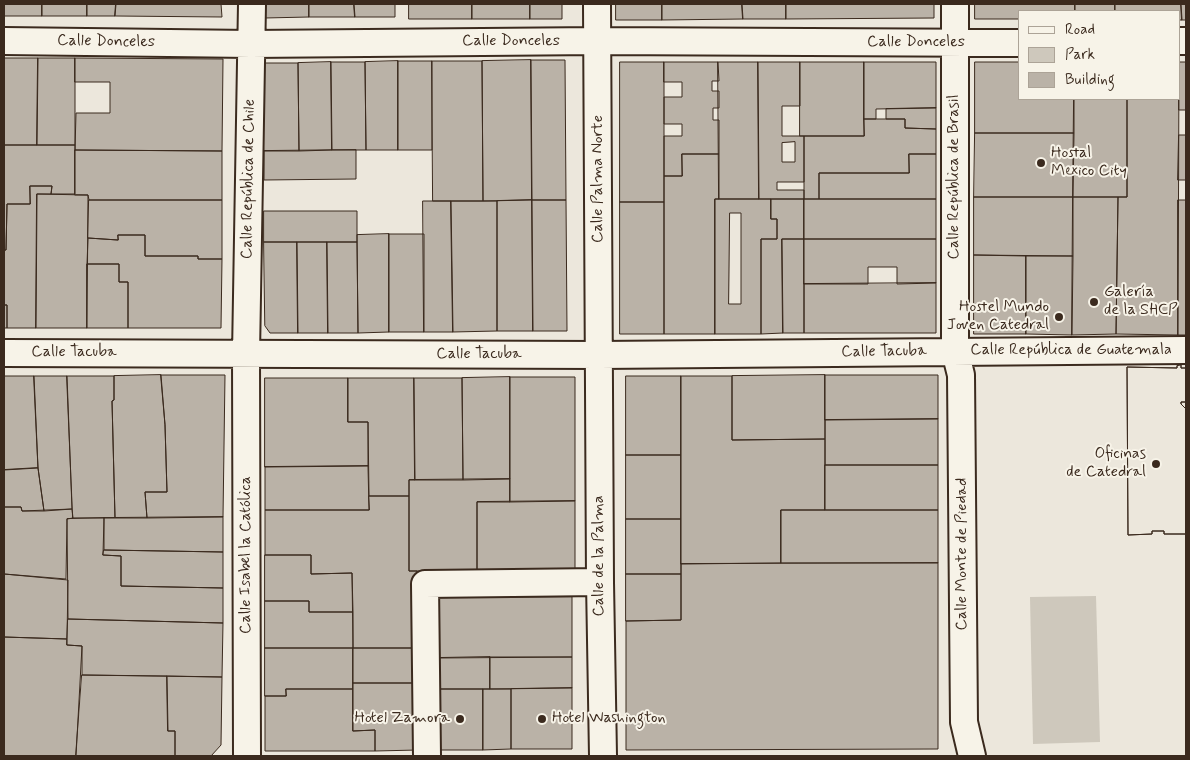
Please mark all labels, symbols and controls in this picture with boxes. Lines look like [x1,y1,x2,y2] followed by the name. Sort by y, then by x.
[1018,10,1180,100] legend
[1065,20,1095,40] text: Road
[57,32,155,52] street label: Calle Donceles
[462,32,560,52] street label: Calle Donceles
[867,33,965,53] street label: Calle Donceles
[1065,45,1095,65] text: Park
[1065,70,1115,90] text: Building
[945,95,965,259] street label: Calle República de Brasil
[238,99,260,259] street label: Calle República de Chile
[589,115,609,243] street label: Calle Palma Norte
[1051,144,1127,182] place label: Hostal Mexico City
[1035,157,1047,169] marker: Hostal Mexico City
[1104,283,1178,321] place label: Galería de la SHCP
[1088,296,1100,308] marker: Galería de la SHCP
[947,298,1049,336] place label: Hostel Mundo Joven Catedral
[1053,311,1065,323] marker: Hostel Mundo Joven Catedral
[970,341,1172,361] street label: Calle República de Guatemala
[841,342,927,362] street label: Calle Tacuba
[31,343,117,363] street label: Calle Tacuba
[436,345,522,365] street label: Calle Tacuba
[1066,445,1146,483] place label: Oficinas de Catedral
[1150,458,1162,470] marker: Oficinas de Catedral
[237,476,257,634] street label: Calle Isabel la Católica
[953,478,973,630] street label: Calle Monte de Piedad
[590,495,610,617] street label: Calle de la Palma
[354,709,450,729] place label: Hotel Zamora
[552,709,665,729] place label: Hotel Washington
[454,713,466,725] marker: Hotel Zamora
[536,713,548,725] marker: Hotel Washington

